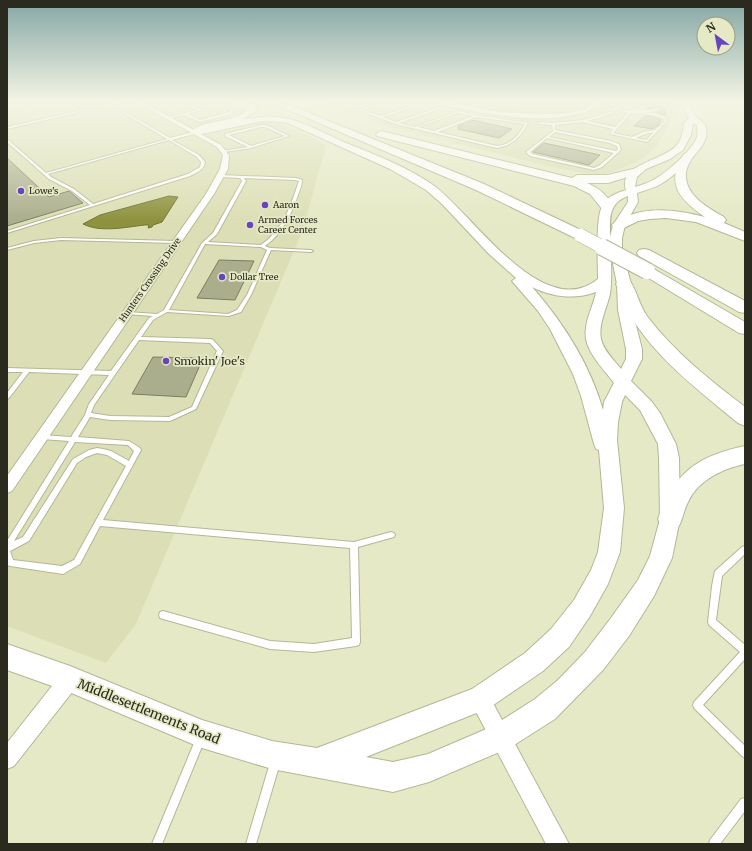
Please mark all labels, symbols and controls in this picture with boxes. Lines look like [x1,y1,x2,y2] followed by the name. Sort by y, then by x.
[696,16,736,56] north arrow
[703,19,718,36] text: N
[29,185,59,196] place label: Lowe's
[16,186,26,196] marker: Lowe's
[272,199,299,210] place label: Aaron
[260,200,270,210] marker: Aaron
[257,214,318,235] place label: Armed Forces Career Center
[245,220,255,230] marker: Armed Forces Career Center
[116,235,183,324] street label: Hunters Crossing Drive
[230,271,279,282] place label: Dollar Tree
[217,272,227,282] marker: Dollar Tree
[174,354,245,368] place label: Smokin' Joe's
[161,356,171,366] marker: Smokin' Joe's
[75,675,223,748] street label: Middlesettlements Road

